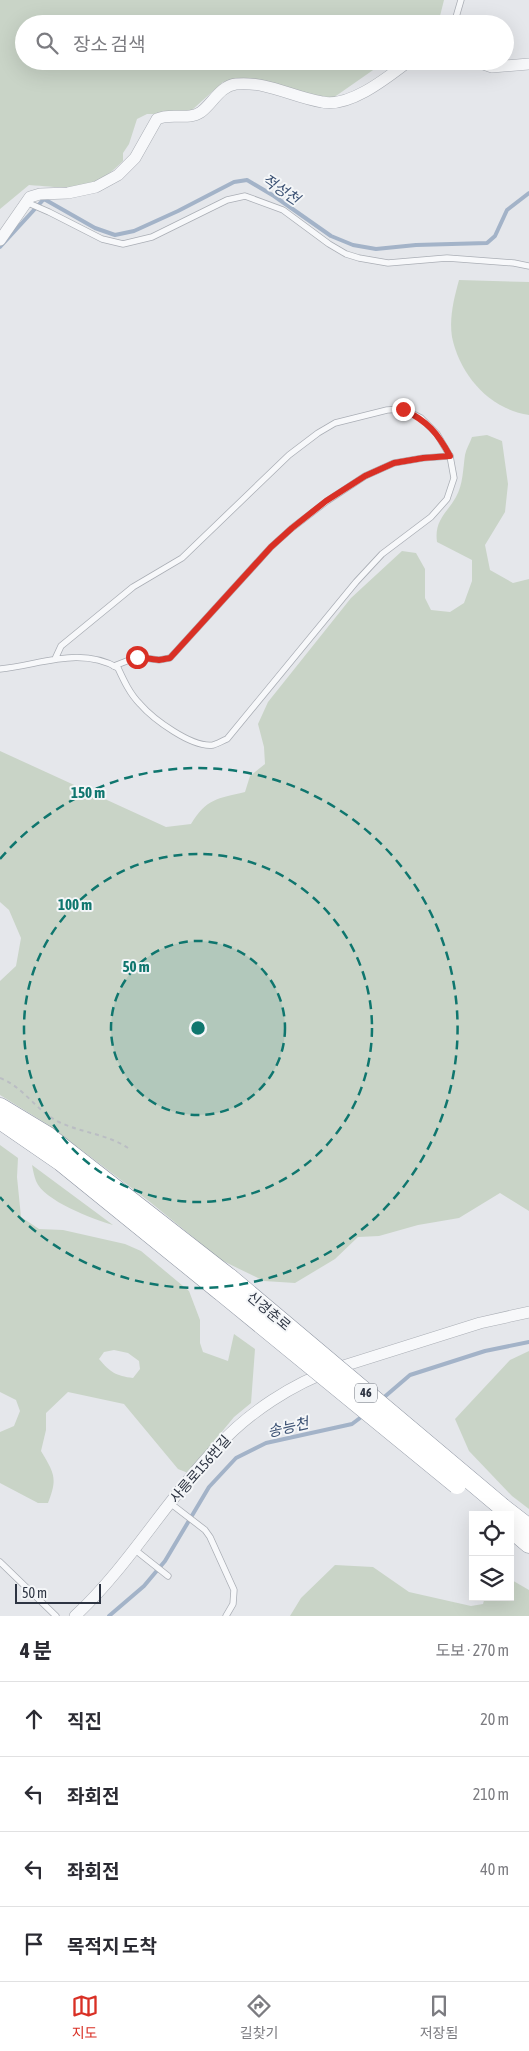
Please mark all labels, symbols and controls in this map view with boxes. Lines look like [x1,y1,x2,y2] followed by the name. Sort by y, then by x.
[15,15,514,70] search box
[33,29,61,57] icon: search
[73,33,146,55] text: 장소 검색
[259,170,305,209] water label: 적성천
[392,398,415,421] route end
[126,646,149,669] route start
[71,784,105,801] text: 150 m
[58,896,92,913] text: 100 m
[123,958,150,975] text: 50 m
[189,1019,207,1037] centre of rings
[244,1288,294,1334] street label: 신경춘로
[355,1384,377,1402] road number: 46
[266,1414,312,1440] water label: 송능천
[166,1432,234,1506] street label: 사릉로156번길
[469,1511,514,1601] map controls
[469,1511,514,1556] button: locate
[469,1556,514,1601] button: layers
[15,1581,101,1604] scale bar
[22,1585,47,1601] text: 50 m
[20,1638,52,1662] text: 4 분
[435,1641,509,1659] text: 도보 · 270 m
[20,1705,48,1733] icon: ahead
[67,1710,102,1732] text: 직진
[480,1710,509,1728] text: 20 m
[20,1780,48,1808] icon: left
[67,1785,119,1807] text: 좌회전
[473,1785,509,1803] text: 210 m
[20,1855,48,1883] icon: left
[67,1860,119,1882] text: 좌회전
[480,1860,509,1878] text: 40 m
[20,1930,48,1958] icon: arrive
[67,1935,157,1957] text: 목적지 도착
[71,1992,99,2042] tab: 지도
[240,1992,278,2042] tab: 길찾기
[420,1992,458,2042] tab: 저장됨

